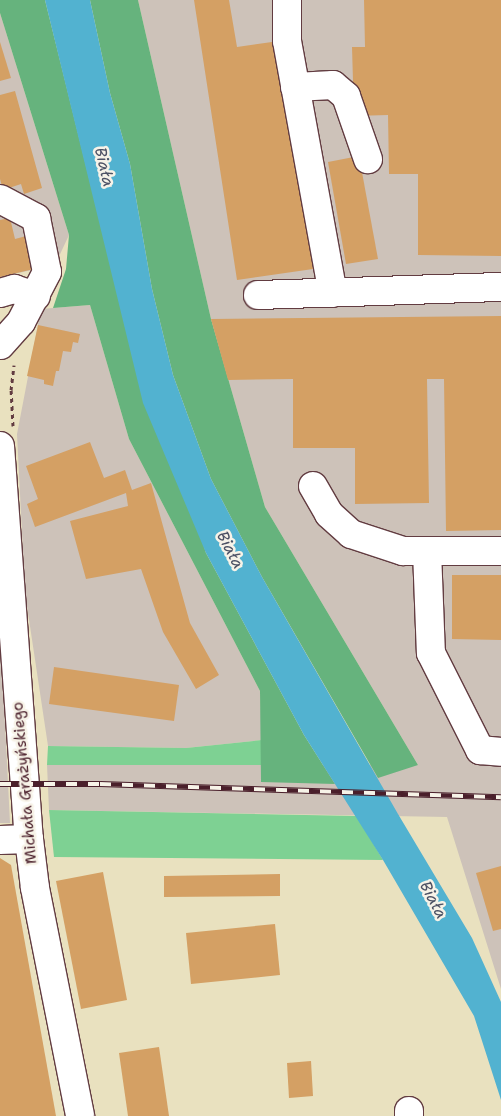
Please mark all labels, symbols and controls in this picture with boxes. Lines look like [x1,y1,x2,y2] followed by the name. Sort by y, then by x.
[90,146,118,188] water label: Biała
[212,528,248,572] water label: Biała
[9,701,41,865] street label: Michała Grażyńskiego
[415,878,451,922] water label: Biała

